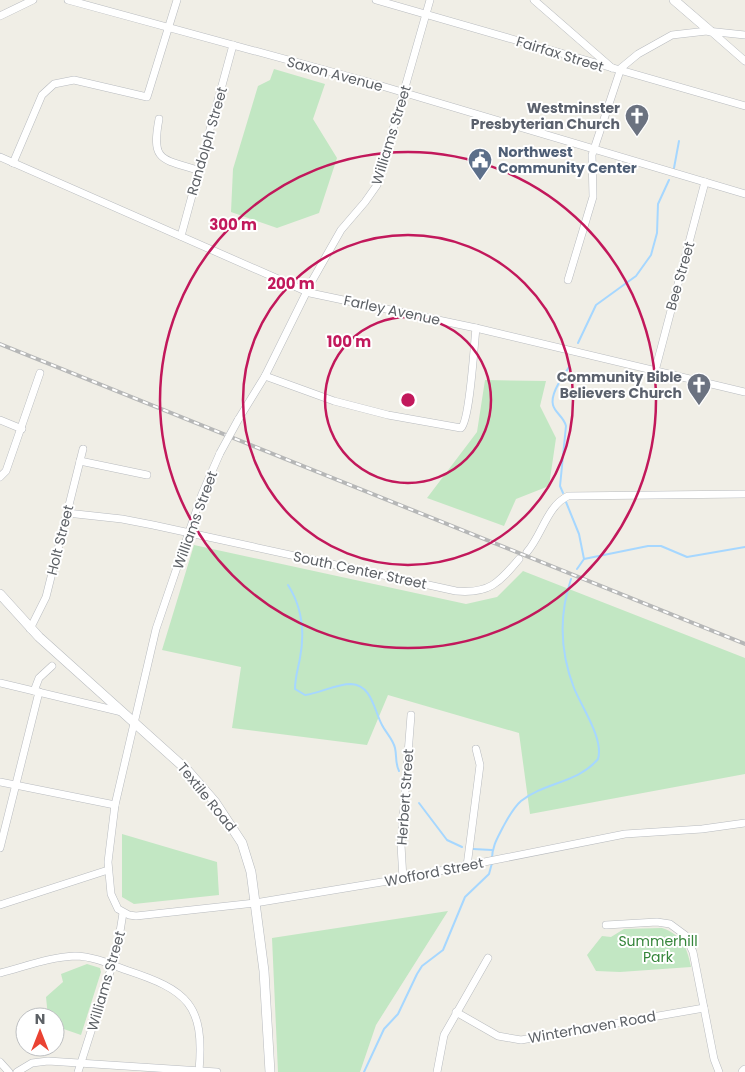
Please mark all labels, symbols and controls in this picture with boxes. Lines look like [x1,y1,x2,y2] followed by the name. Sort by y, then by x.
[514,31,606,77] street label: Fairfax Street
[285,52,386,97] street label: Saxon Avenue
[366,83,416,187] street label: Williams Street
[182,84,232,198] street label: Randolph Street
[471,98,620,134] place label: Westminster Presbyterian Church
[624,103,650,137] church icon: Westminster Presbyterian Church
[498,142,637,178] place label: Northwest Community Center
[467,147,493,181] public building icon: Northwest Community Center
[209,214,257,235] text: 300 m
[661,239,699,313] street label: Bee Street
[267,273,315,294] text: 200 m
[342,290,442,330] street label: Farley Avenue
[327,331,371,352] text: 100 m
[557,367,682,403] place label: Community Bible Believers Church
[686,372,712,406] church icon: Community Bible Believers Church
[399,391,417,409] centre of rings
[168,468,222,572] street label: Williams Street
[42,503,78,577] street label: Holt Street
[291,546,429,594] street label: South Center Street
[392,748,418,846] street label: Herbert Street
[173,758,241,836] street label: Textile Road
[383,853,485,891] street label: Wofford Street
[82,929,130,1033] street label: Williams Street
[618,931,698,967] park label: Summerhill Park
[527,1006,657,1048] street label: Winterhaven Road
[15,1007,65,1057] north arrow
[35,1009,45,1029] text: N

